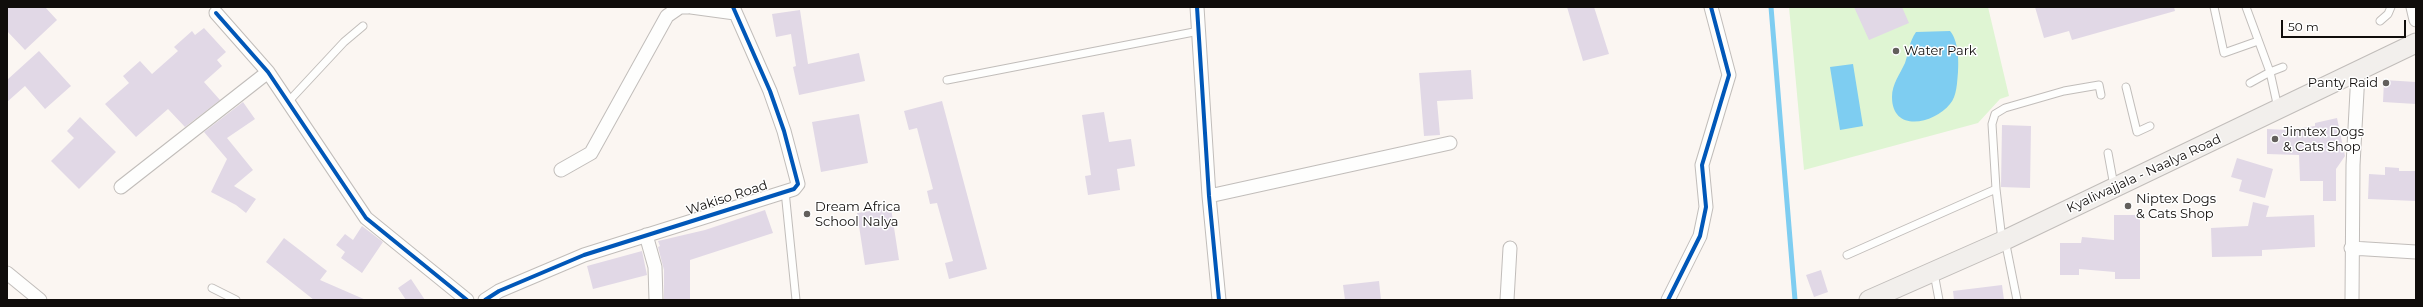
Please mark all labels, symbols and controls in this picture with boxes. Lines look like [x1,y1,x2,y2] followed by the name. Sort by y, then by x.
[2283,12,2408,38] scale bar
[2288,19,2319,34] text: 50 m
[1904,43,1977,59] place label: Water Park
[1891,46,1901,56] marker: Water Park
[2308,75,2378,91] place label: Panty Raid
[2381,78,2391,88] marker: Panty Raid
[2283,124,2364,155] place label: Jimtex Dogs & Cats Shop
[2064,131,2224,217] street label: Kyaliwajjala - Naalya Road
[2270,134,2280,144] marker: Jimtex Dogs & Cats Shop
[684,178,770,218] street label: Wakiso Road
[2136,191,2216,222] place label: Niptex Dogs & Cats Shop
[815,199,901,230] place label: Dream Africa School Nalya
[2123,201,2133,211] marker: Niptex Dogs & Cats Shop
[802,209,812,219] marker: Dream Africa School Nalya

